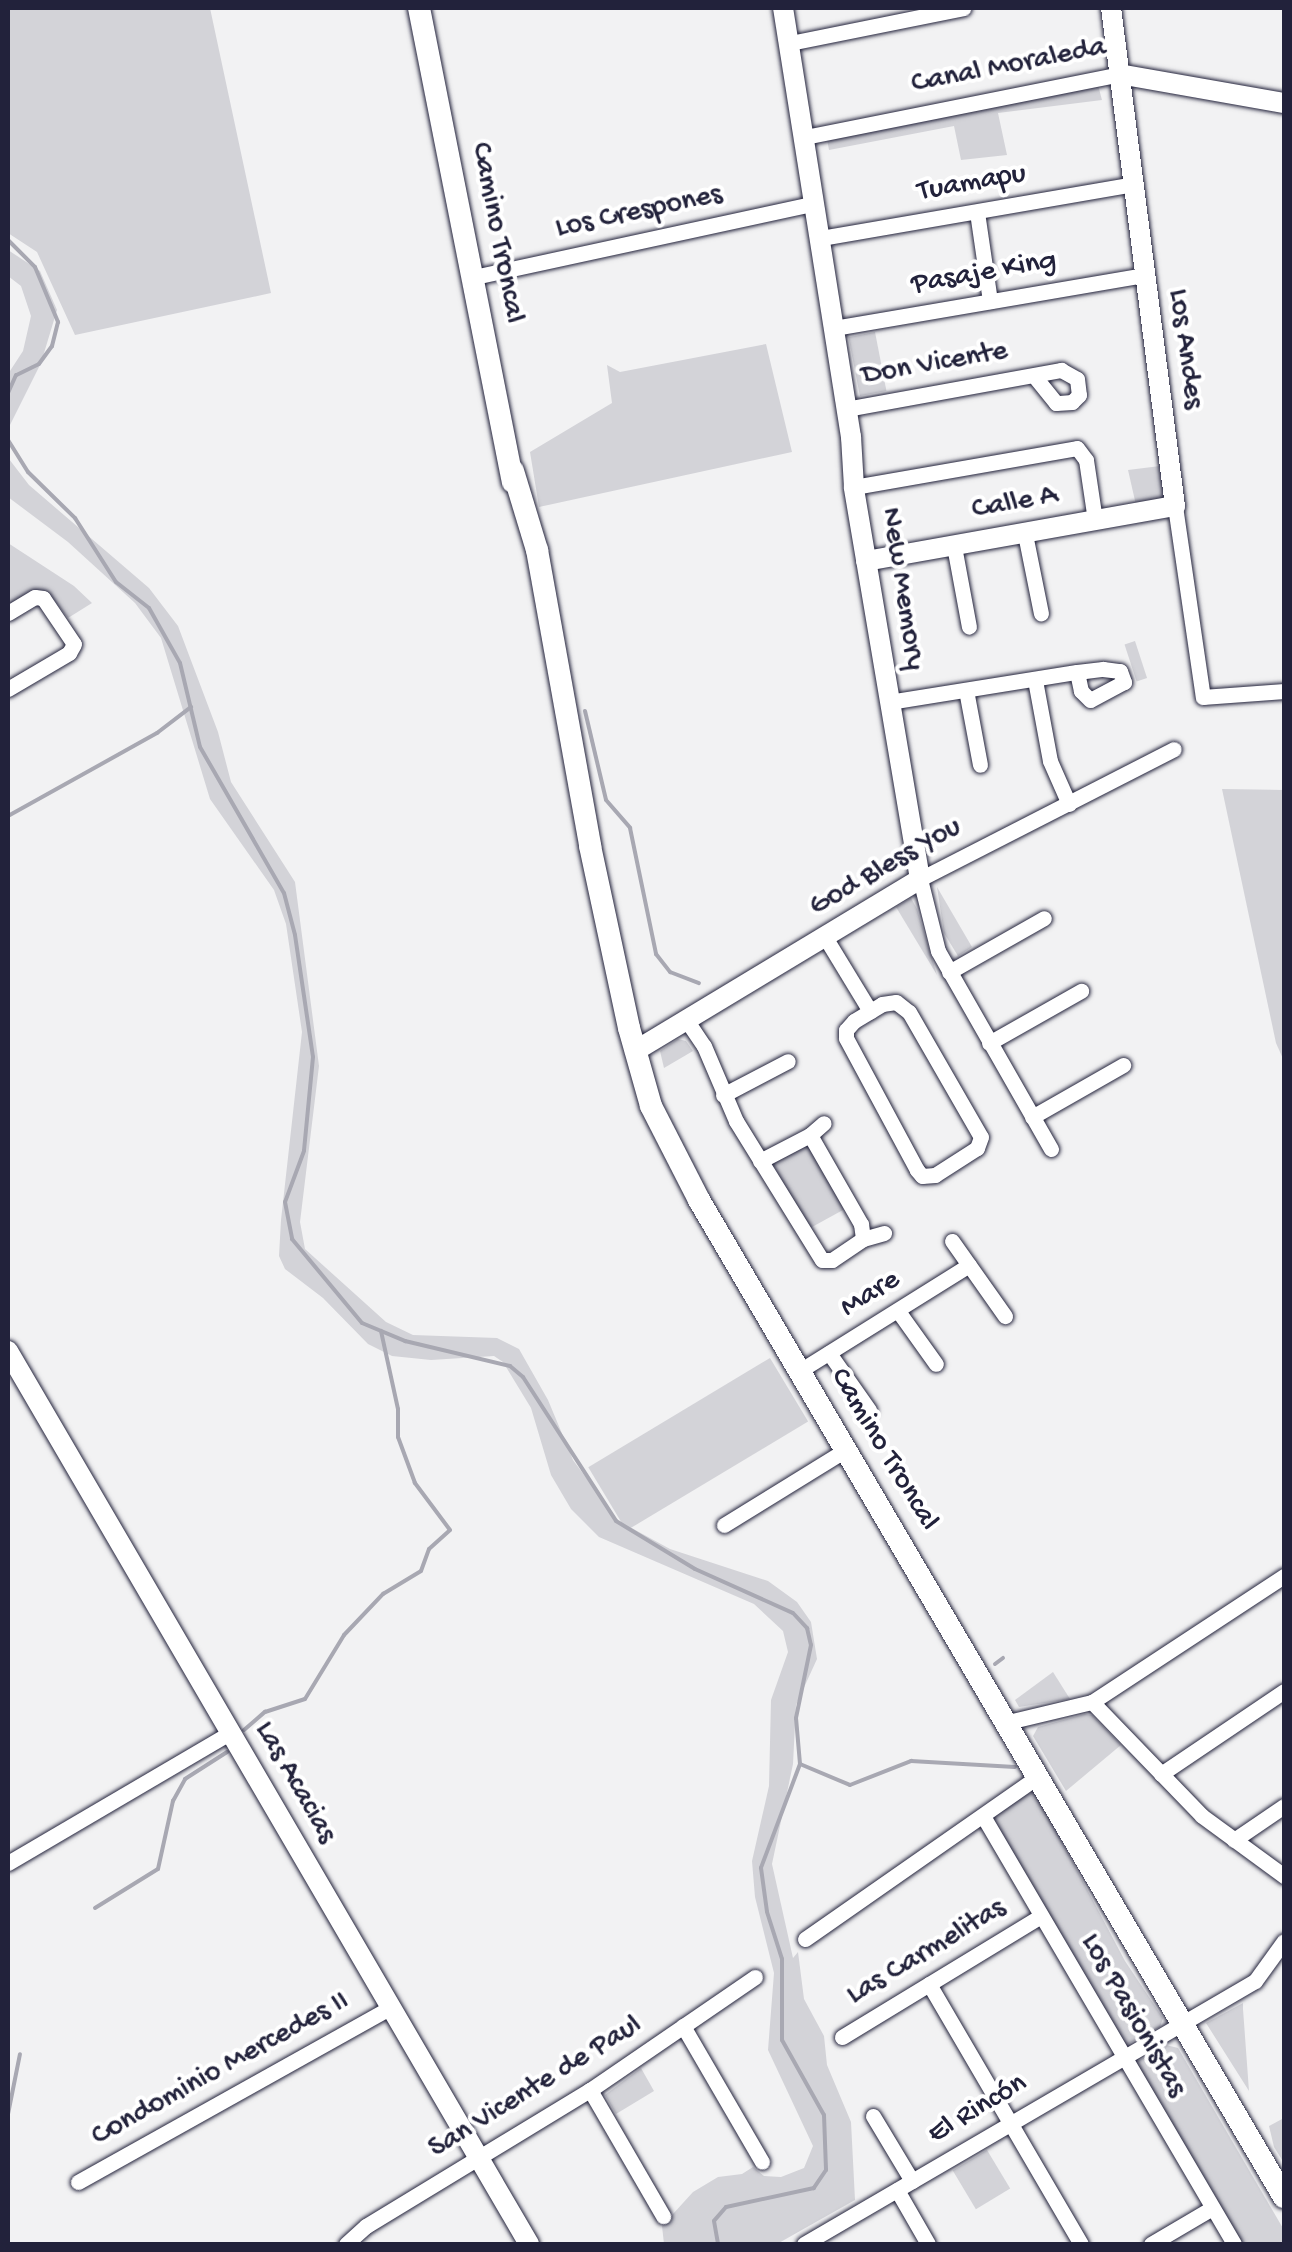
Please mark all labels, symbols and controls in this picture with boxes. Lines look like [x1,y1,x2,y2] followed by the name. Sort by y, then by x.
[909,30,1109,104] street label: Canal Moraleda
[461,140,531,326] street label: Camino Troncal
[915,157,1029,211] street label: Tuamapu
[552,178,726,248] street label: Los Crespones
[909,244,1059,304] street label: Pasaje King
[1158,287,1210,411] street label: Los Andes
[859,334,1011,396] street label: Don Vicente
[969,479,1061,529] street label: Calle A
[870,505,932,673] street label: New Memory
[804,810,968,926] street label: God Bless You
[835,1263,907,1327] street label: Mare
[820,1362,946,1538] street label: Camino Troncal
[245,1716,343,1850] street label: Las Acacias
[841,1891,1013,2015] street label: Las Carmelitas
[1071,1928,1193,2104] street label: Los Pasionistas
[86,1984,356,2156] street label: Condominio Mercedes II
[423,2008,649,2168] street label: San Vicente de Paul
[922,2067,1034,2153] street label: El Rincón

